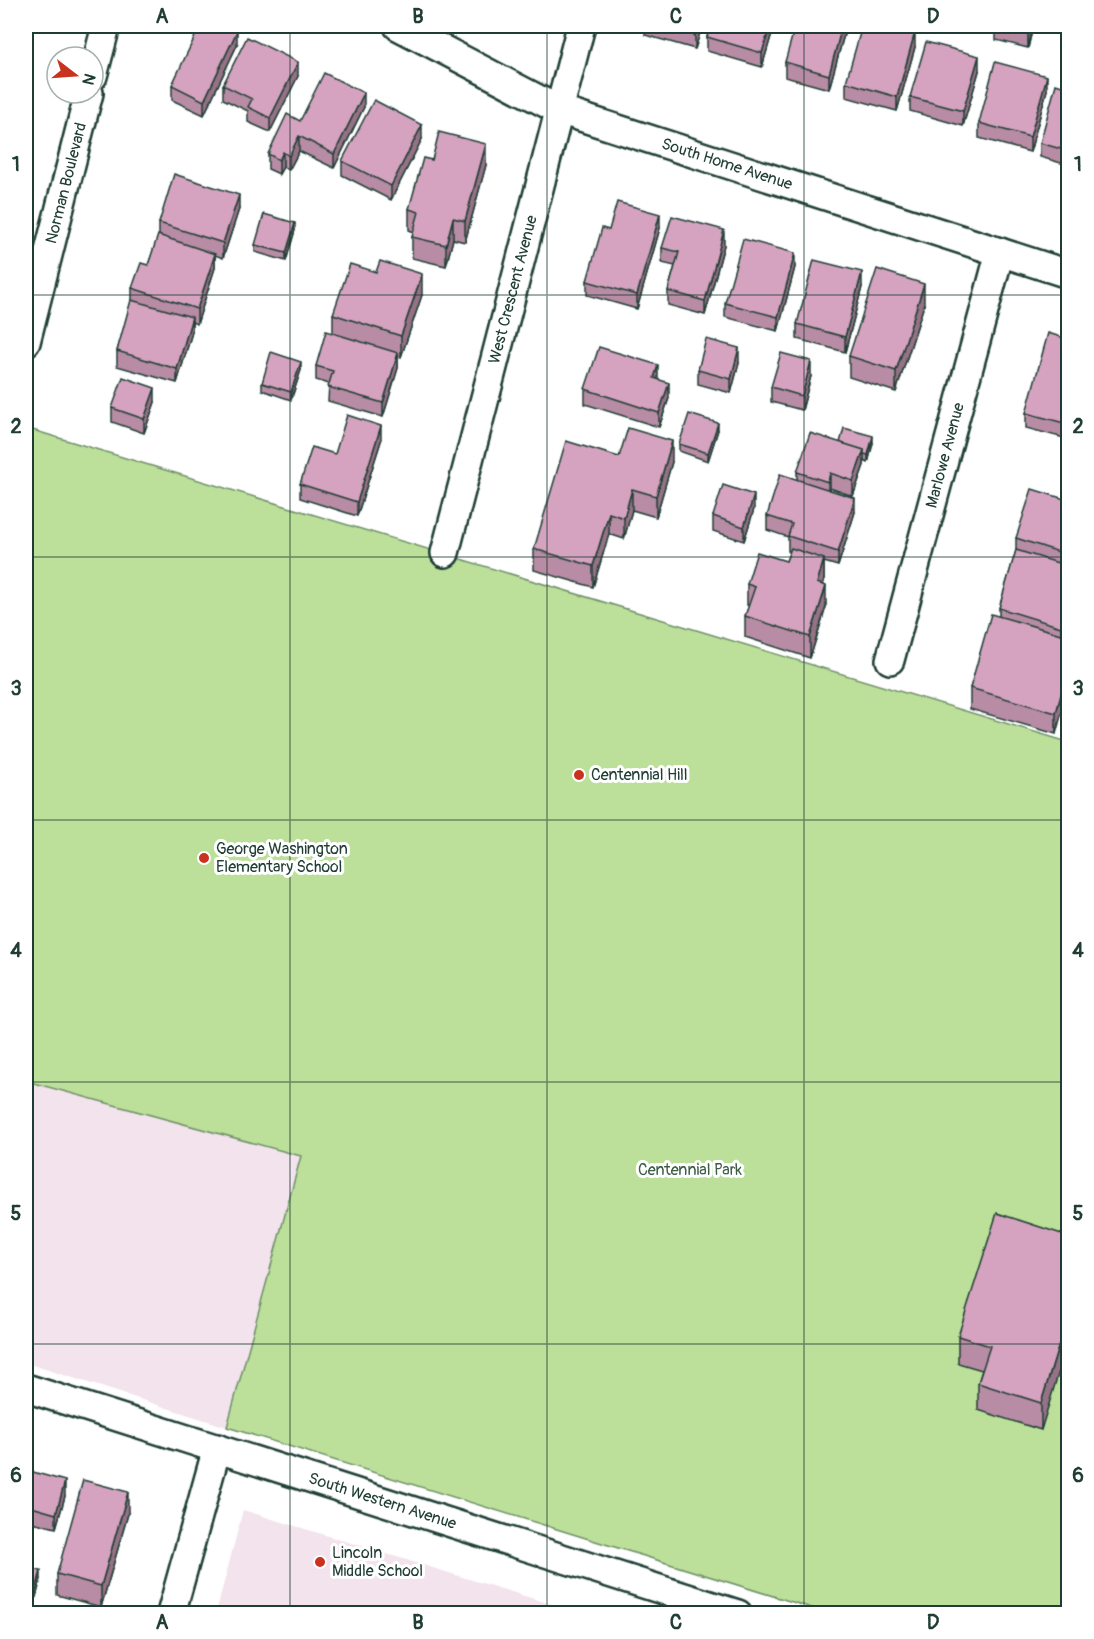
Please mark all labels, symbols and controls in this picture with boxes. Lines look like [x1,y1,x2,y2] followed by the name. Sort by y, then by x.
[156,4,169,29] text: A
[412,4,424,29] text: B
[670,4,682,29] text: C
[927,4,940,29] text: D
[45,45,105,105] north arrow
[77,71,100,87] text: N
[41,120,91,246] street label: Norman Boulevard
[659,134,795,195] street label: South Home Avenue
[12,152,20,177] text: 1
[1074,152,1082,177] text: 1
[484,213,542,366] street label: West Crescent Avenue
[921,400,969,510] street label: Marlowe Avenue
[10,414,22,439] text: 2
[1072,414,1084,439] text: 2
[10,676,22,701] text: 3
[1072,676,1084,701] text: 3
[591,765,688,785] place label: Centennial Hill
[572,768,586,782] marker: Centennial Hill
[216,839,348,877] place label: George Washington Elementary School
[197,851,211,865] marker: George Washington Elementary School
[10,938,22,963] text: 4
[1072,938,1084,963] text: 4
[638,1160,742,1180] park label: Centennial Park
[11,1201,22,1226] text: 5
[1073,1201,1084,1226] text: 5
[10,1463,22,1488] text: 6
[1072,1463,1084,1488] text: 6
[306,1468,459,1534] street label: South Western Avenue
[332,1543,423,1581] place label: Lincoln Middle School
[313,1555,327,1569] marker: Lincoln Middle School
[156,1610,169,1635] text: A
[412,1610,424,1635] text: B
[670,1610,682,1635] text: C
[927,1610,940,1635] text: D

